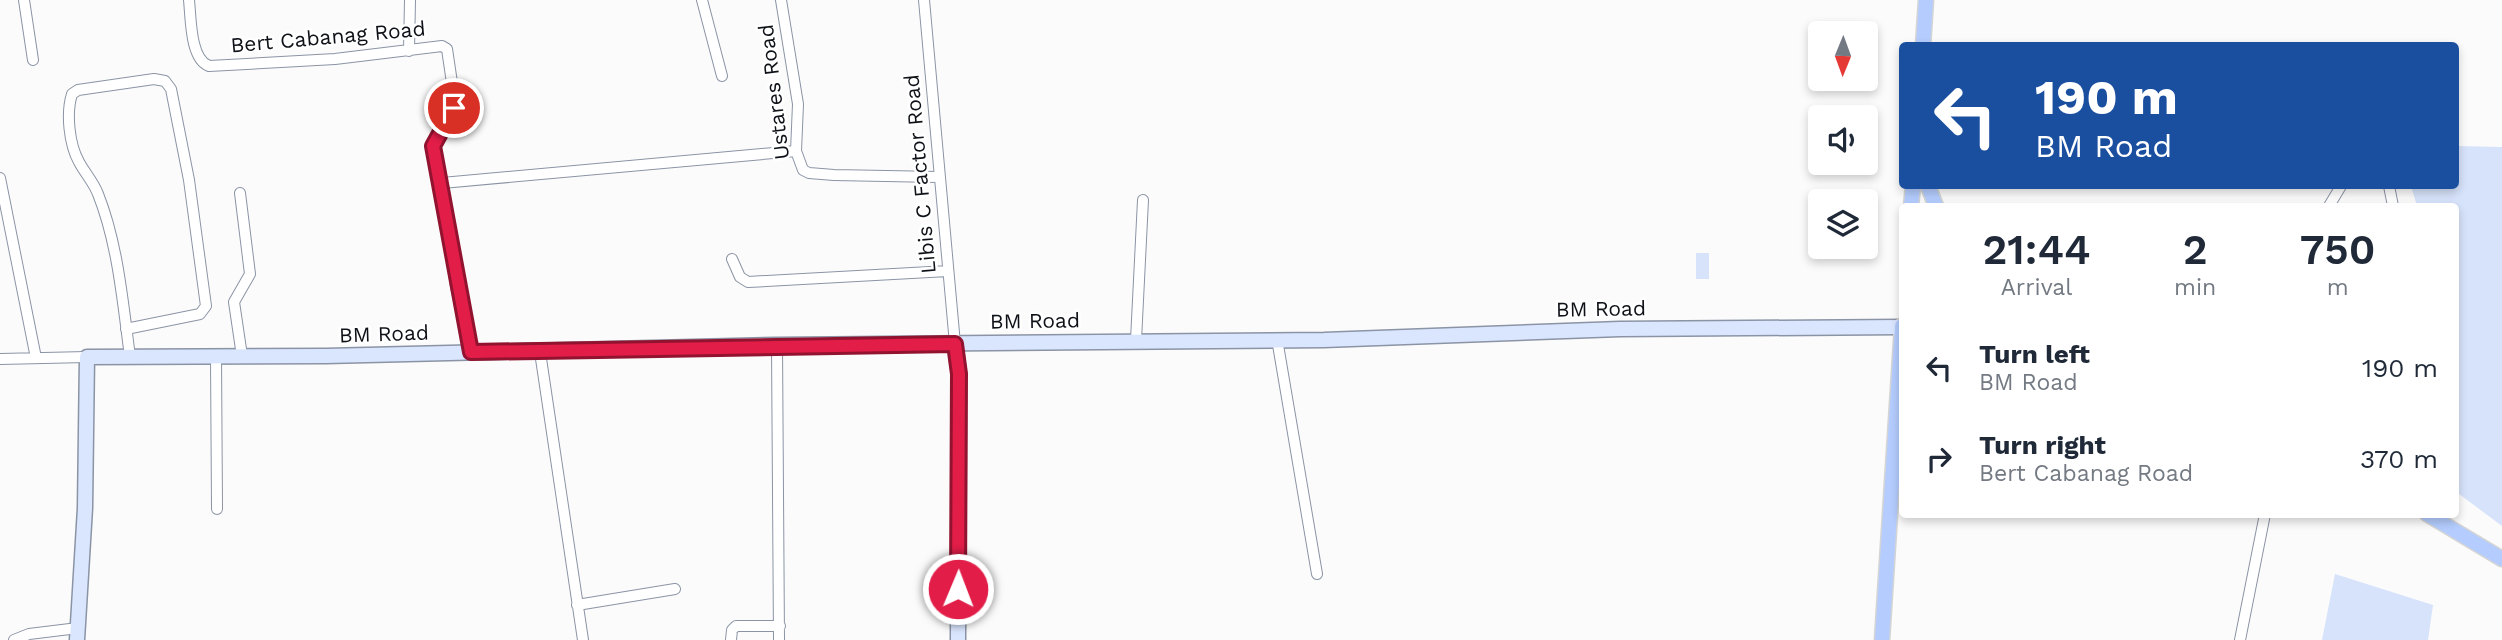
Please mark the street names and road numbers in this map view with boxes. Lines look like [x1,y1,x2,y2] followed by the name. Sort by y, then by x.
[229,16,426,57] street label: Bert Cabanag Road
[753,23,794,161] street label: Ustares Road
[898,73,941,275] street label: Libis C Factor Road
[1556,295,1646,322] street label: BM Road
[990,307,1080,334] street label: BM Road
[339,319,429,348] street label: BM Road

